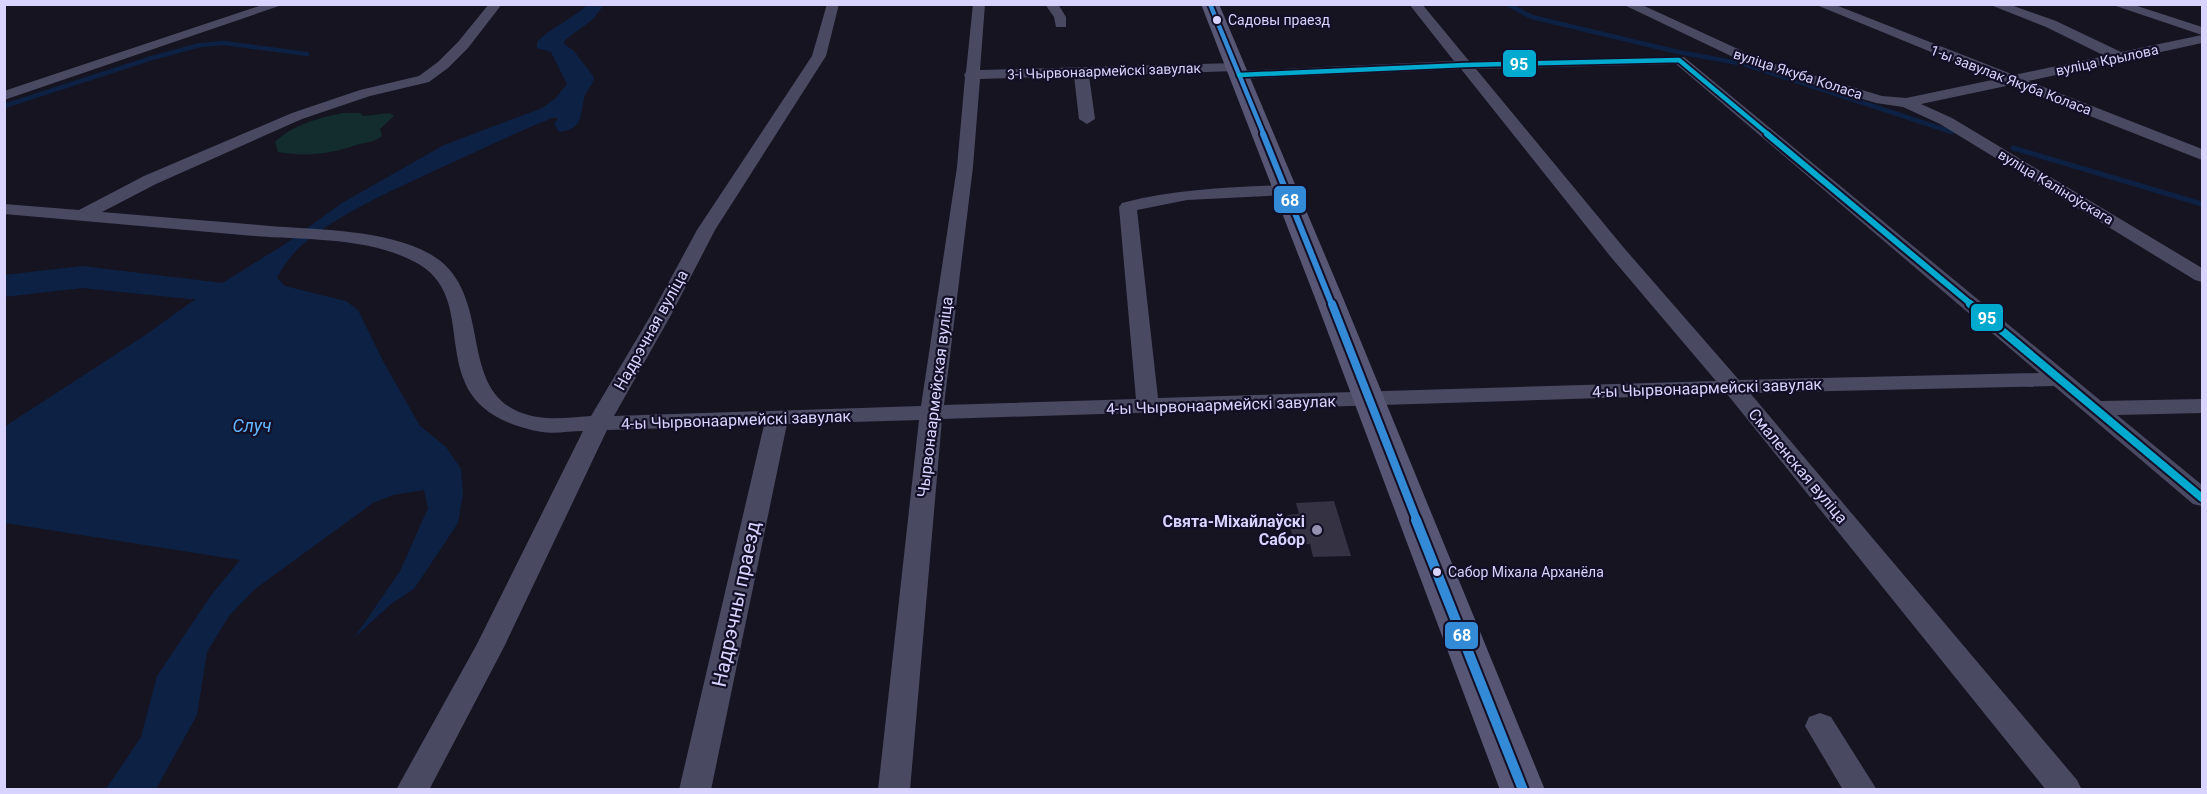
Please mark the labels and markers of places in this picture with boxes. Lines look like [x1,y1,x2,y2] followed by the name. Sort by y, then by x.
[1228,12,1331,28] place label: Садовы праезд
[1211,14,1223,26] marker: Садовы праезд
[1163,512,1305,549] place label: Свята-Міхайлаўскі Сабор
[1310,523,1324,537] marker: Свята-Міхайлаўскі Сабор
[1448,564,1604,580] place label: Сабор Міхала Арханёла
[1431,566,1443,578] marker: Сабор Міхала Арханёла

